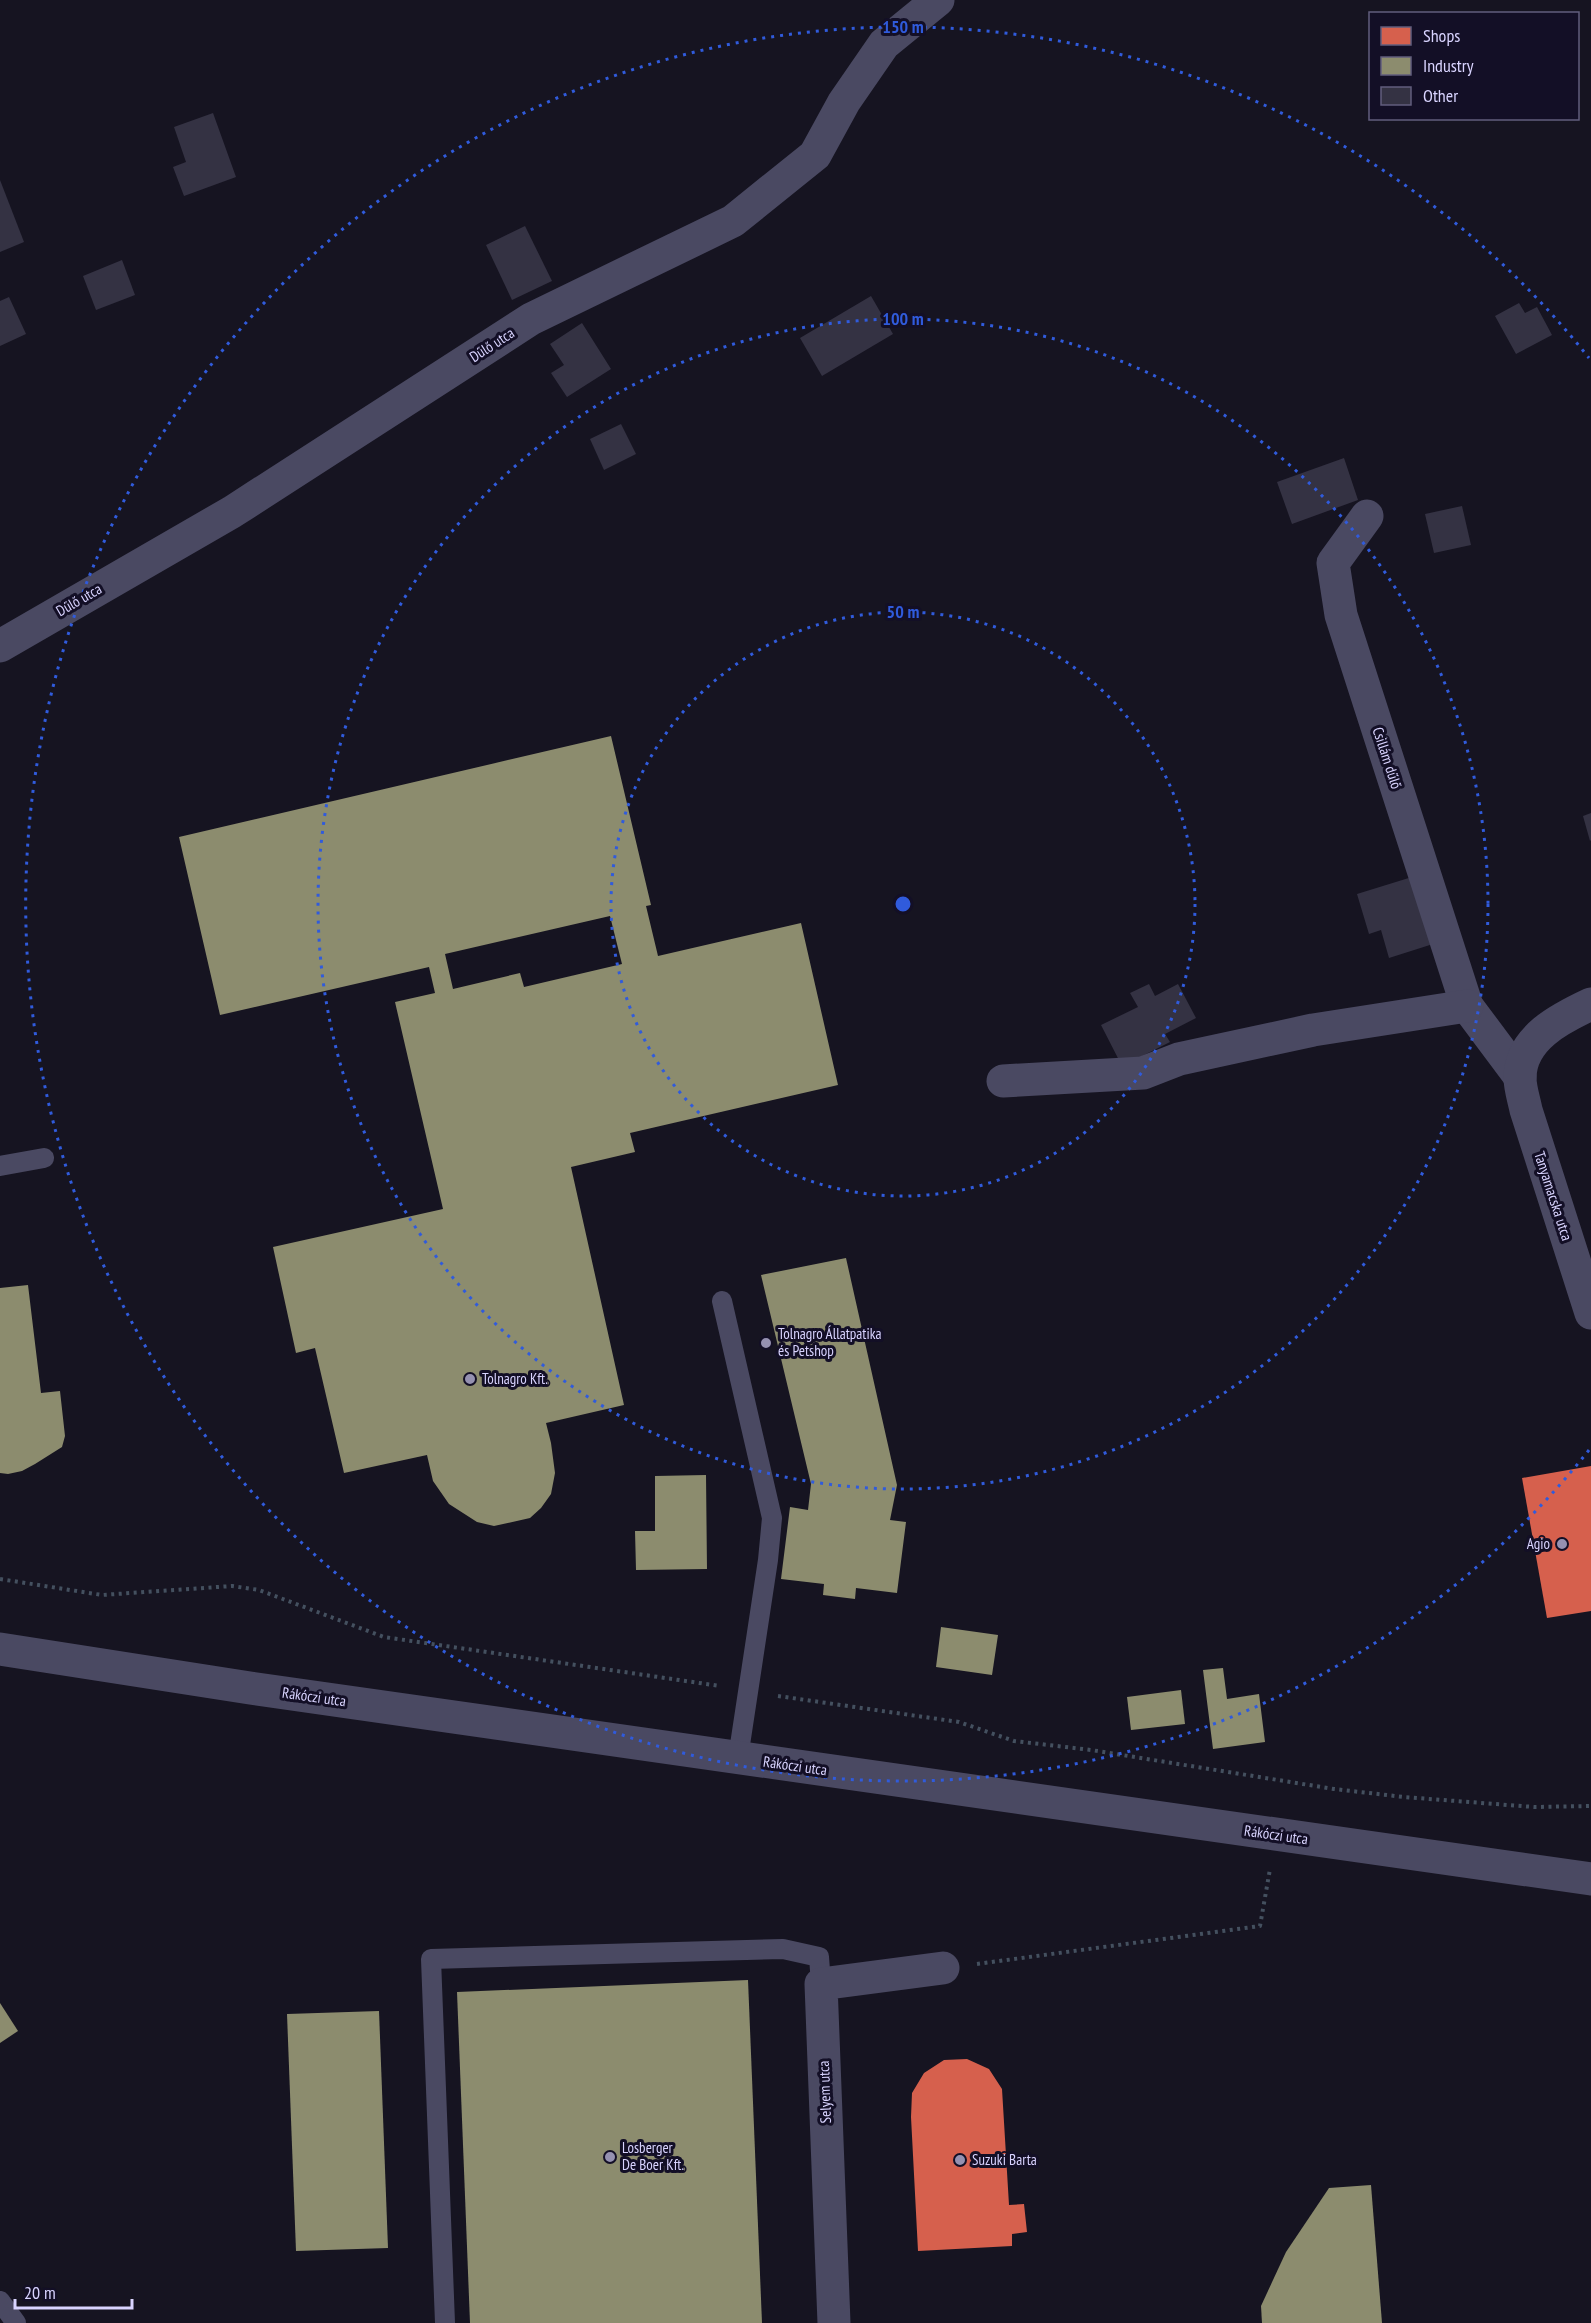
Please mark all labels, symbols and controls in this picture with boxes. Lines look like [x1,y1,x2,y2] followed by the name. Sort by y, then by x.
[1369,12,1579,120] legend
[882,15,924,38] text: 150 m
[1423,24,1460,47] text: Shops
[1423,54,1474,77] text: Industry
[1423,84,1458,107] text: Other
[882,307,924,330] text: 100 m
[466,323,518,366] street label: Dűlő utca
[53,579,105,620] street label: Dűlő utca
[887,600,919,623] text: 50 m
[1369,725,1406,791] street label: Csillám dűlő
[893,894,913,914] centre of rings
[1530,1149,1577,1243] street label: Tanyamacska utca
[778,1324,882,1360] place label: Tolnagro Állatpatika és Petshop
[759,1336,773,1350] marker: Tolnagro Állatpatika és Petshop
[482,1369,548,1388] place label: Tolnagro Kft.
[463,1372,477,1386] marker: Tolnagro Kft.
[1527,1534,1550,1553] place label: Agio
[1555,1537,1569,1551] marker: Agio
[281,1683,347,1710] street label: Rákóczi utca
[762,1752,828,1779] street label: Rákóczi utca
[1243,1821,1309,1848] street label: Rákóczi utca
[814,2060,835,2124] street label: Selyem utca
[622,2138,684,2174] place label: Losberger De Boer Kft.
[603,2150,617,2164] marker: Losberger De Boer Kft.
[972,2150,1037,2169] place label: Suzuki Barta
[953,2153,967,2167] marker: Suzuki Barta
[15,2272,132,2310] scale bar
[24,2281,56,2304] text: 20 m

